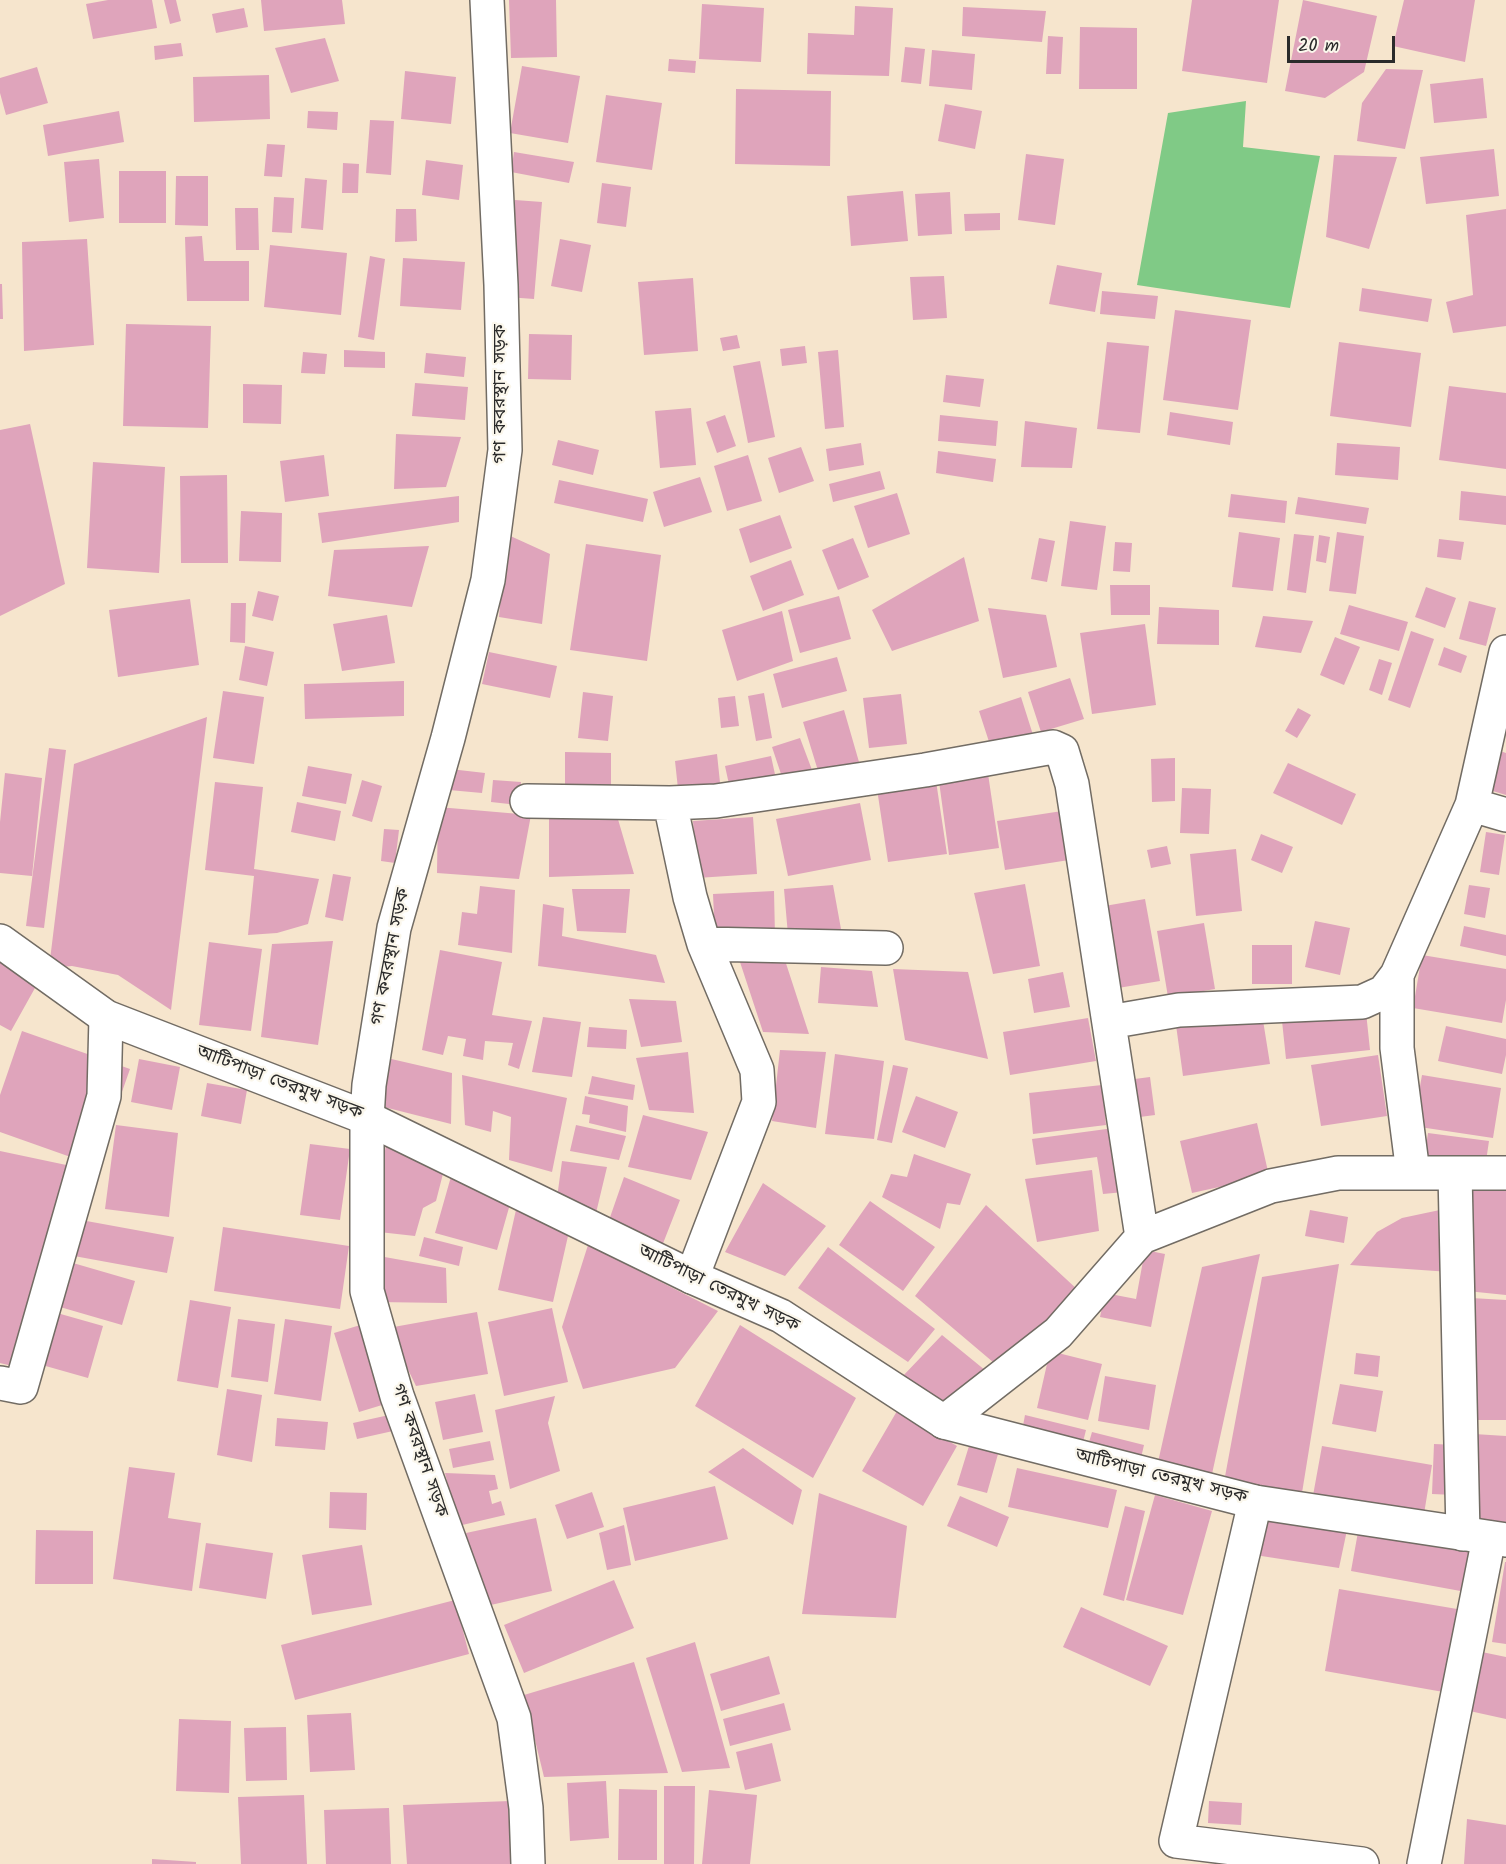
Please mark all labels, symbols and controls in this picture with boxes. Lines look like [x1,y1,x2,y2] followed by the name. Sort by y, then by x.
[1290,24,1398,62] scale bar
[1298,32,1339,61] text: 20 m
[491,324,513,464] street label: গণ কবরস্থান সড়ক
[368,887,416,1027] street label: গণ কবরস্থান সড়ক
[193,1042,365,1126] street label: আটিপাড়া তেরমুখ সড়ক
[634,1242,802,1338] street label: আটিপাড়া তেরমুখ সড়ক
[385,1382,451,1520] street label: গণ কবরস্থান সড়ক
[1073,1446,1249,1510] street label: আটিপাড়া তেরমুখ সড়ক

